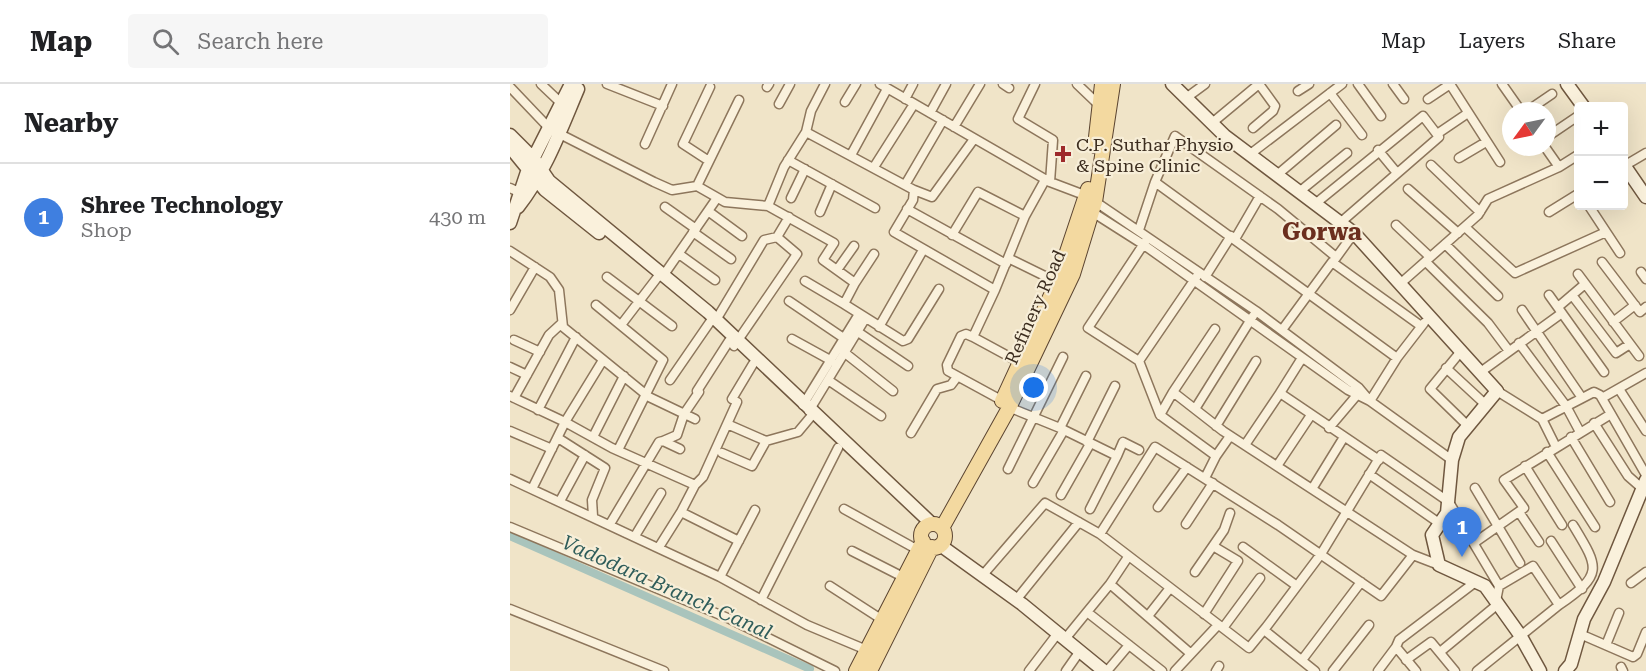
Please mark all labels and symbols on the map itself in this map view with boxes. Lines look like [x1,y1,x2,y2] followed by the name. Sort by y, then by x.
[1502,102,1556,156] north arrow
[1076,134,1234,176] place label: C.P. Suthar Physio & Spine Clinic
[1054,145,1072,163] marker: C.P. Suthar Physio & Spine Clinic
[1282,218,1362,246] district label: Gorwa
[1000,246,1070,367] street label: Refinery Road
[1019,373,1048,402] your location
[1442,508,1482,557] pin: 1
[558,530,776,644] water label: Vadodara Branch Canal

